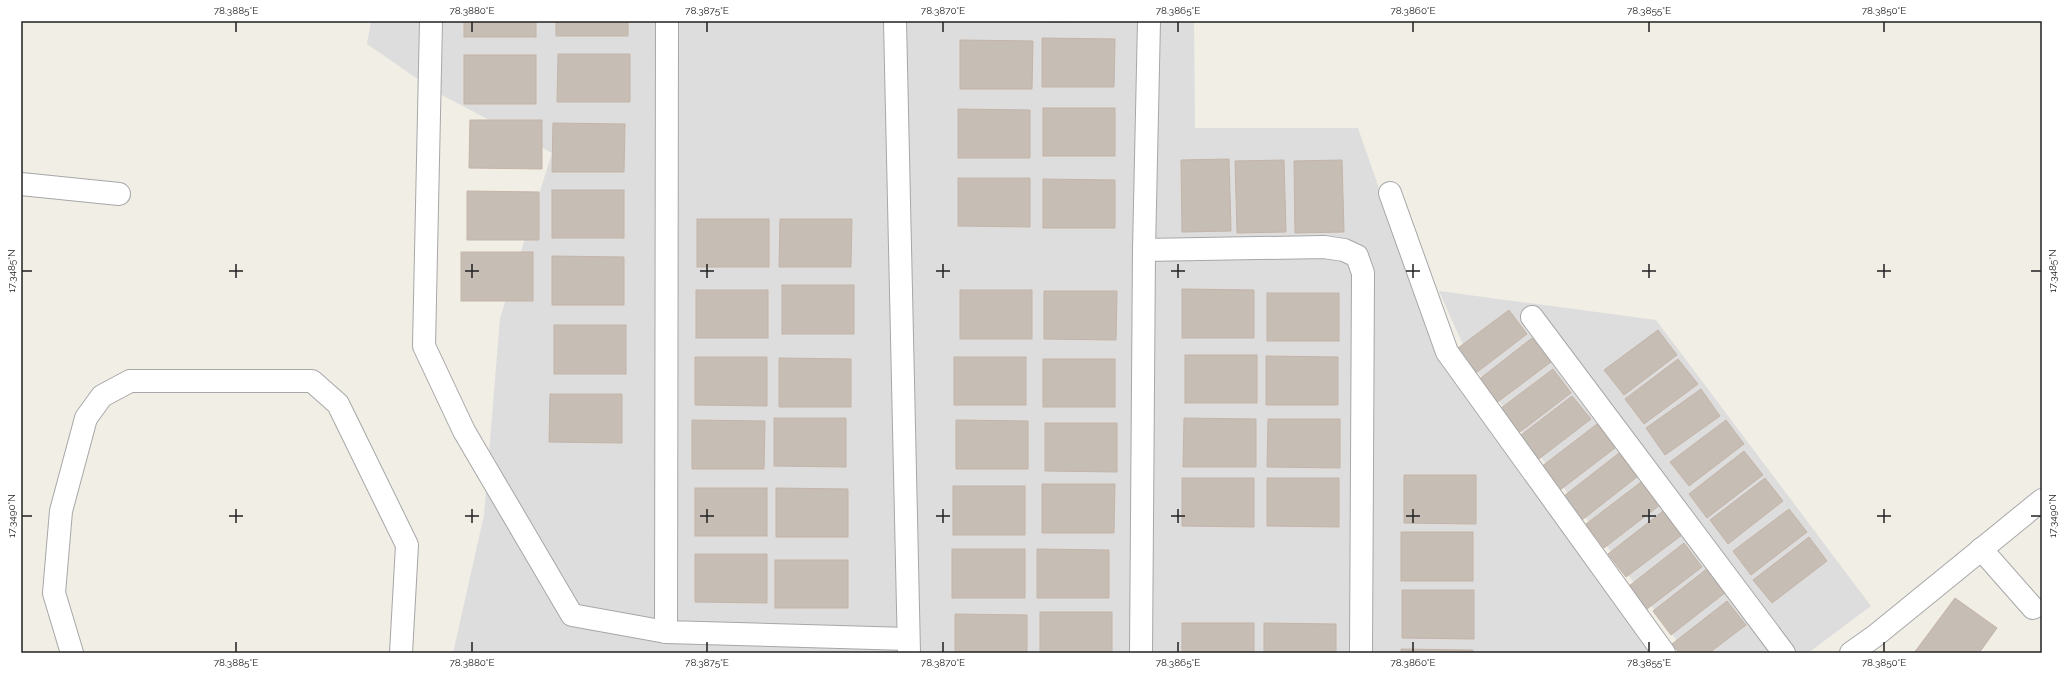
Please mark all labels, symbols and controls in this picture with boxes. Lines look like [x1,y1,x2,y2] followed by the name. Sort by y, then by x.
[214,5,258,16] text: 78.3885°E
[449,5,495,16] text: 78.3880°E
[685,5,729,16] text: 78.3875°E
[921,5,965,16] text: 78.3870°E
[1156,5,1200,16] text: 78.3865°E
[1390,5,1436,16] text: 78.3860°E
[1627,5,1671,16] text: 78.3855°E
[1862,5,1906,16] text: 78.3850°E
[6,249,17,293] text: 17.3485°N
[2047,249,2058,293] text: 17.3485°N
[6,494,17,538] text: 17.3490°N
[2047,494,2058,538] text: 17.3490°N
[214,657,258,668] text: 78.3885°E
[449,657,495,668] text: 78.3880°E
[685,657,729,668] text: 78.3875°E
[921,657,965,668] text: 78.3870°E
[1156,657,1200,668] text: 78.3865°E
[1390,657,1436,668] text: 78.3860°E
[1627,657,1671,668] text: 78.3855°E
[1862,657,1906,668] text: 78.3850°E

